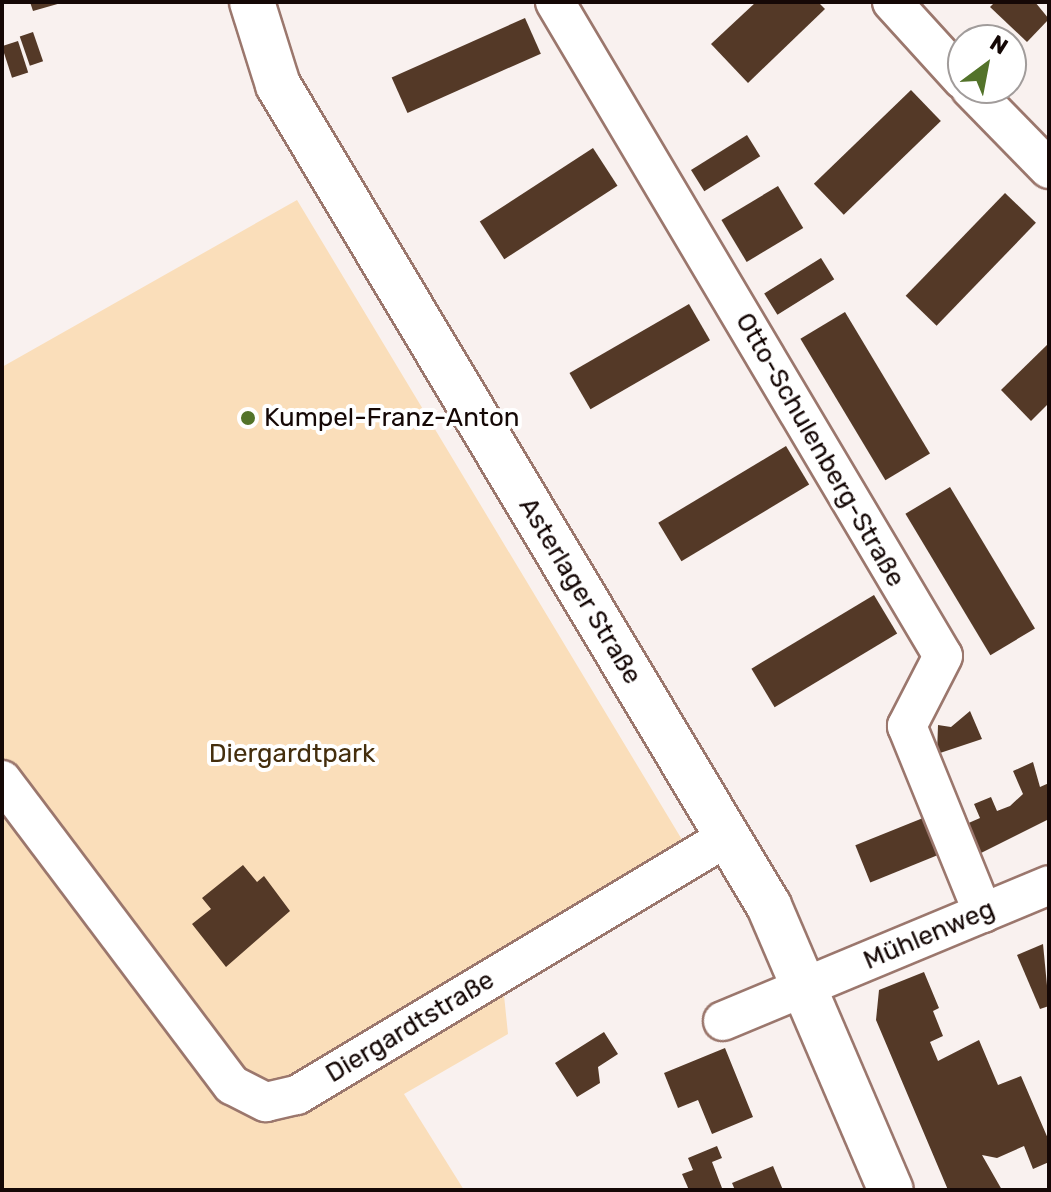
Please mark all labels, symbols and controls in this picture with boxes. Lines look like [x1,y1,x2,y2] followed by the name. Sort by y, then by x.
[947,24,1027,104] north arrow
[985,29,1013,61] text: N
[729,307,911,593] street label: Otto-Schulenberg-Straße
[264,402,520,434] place label: Kumpel-Franz-Anton
[239,409,257,427] marker: Kumpel-Franz-Anton
[512,492,648,690] street label: Asterlager Straße
[209,738,375,770] park label: Diergardtpark
[859,893,999,977] street label: Mühlenweg
[320,964,500,1090] street label: Diergardtstraße

